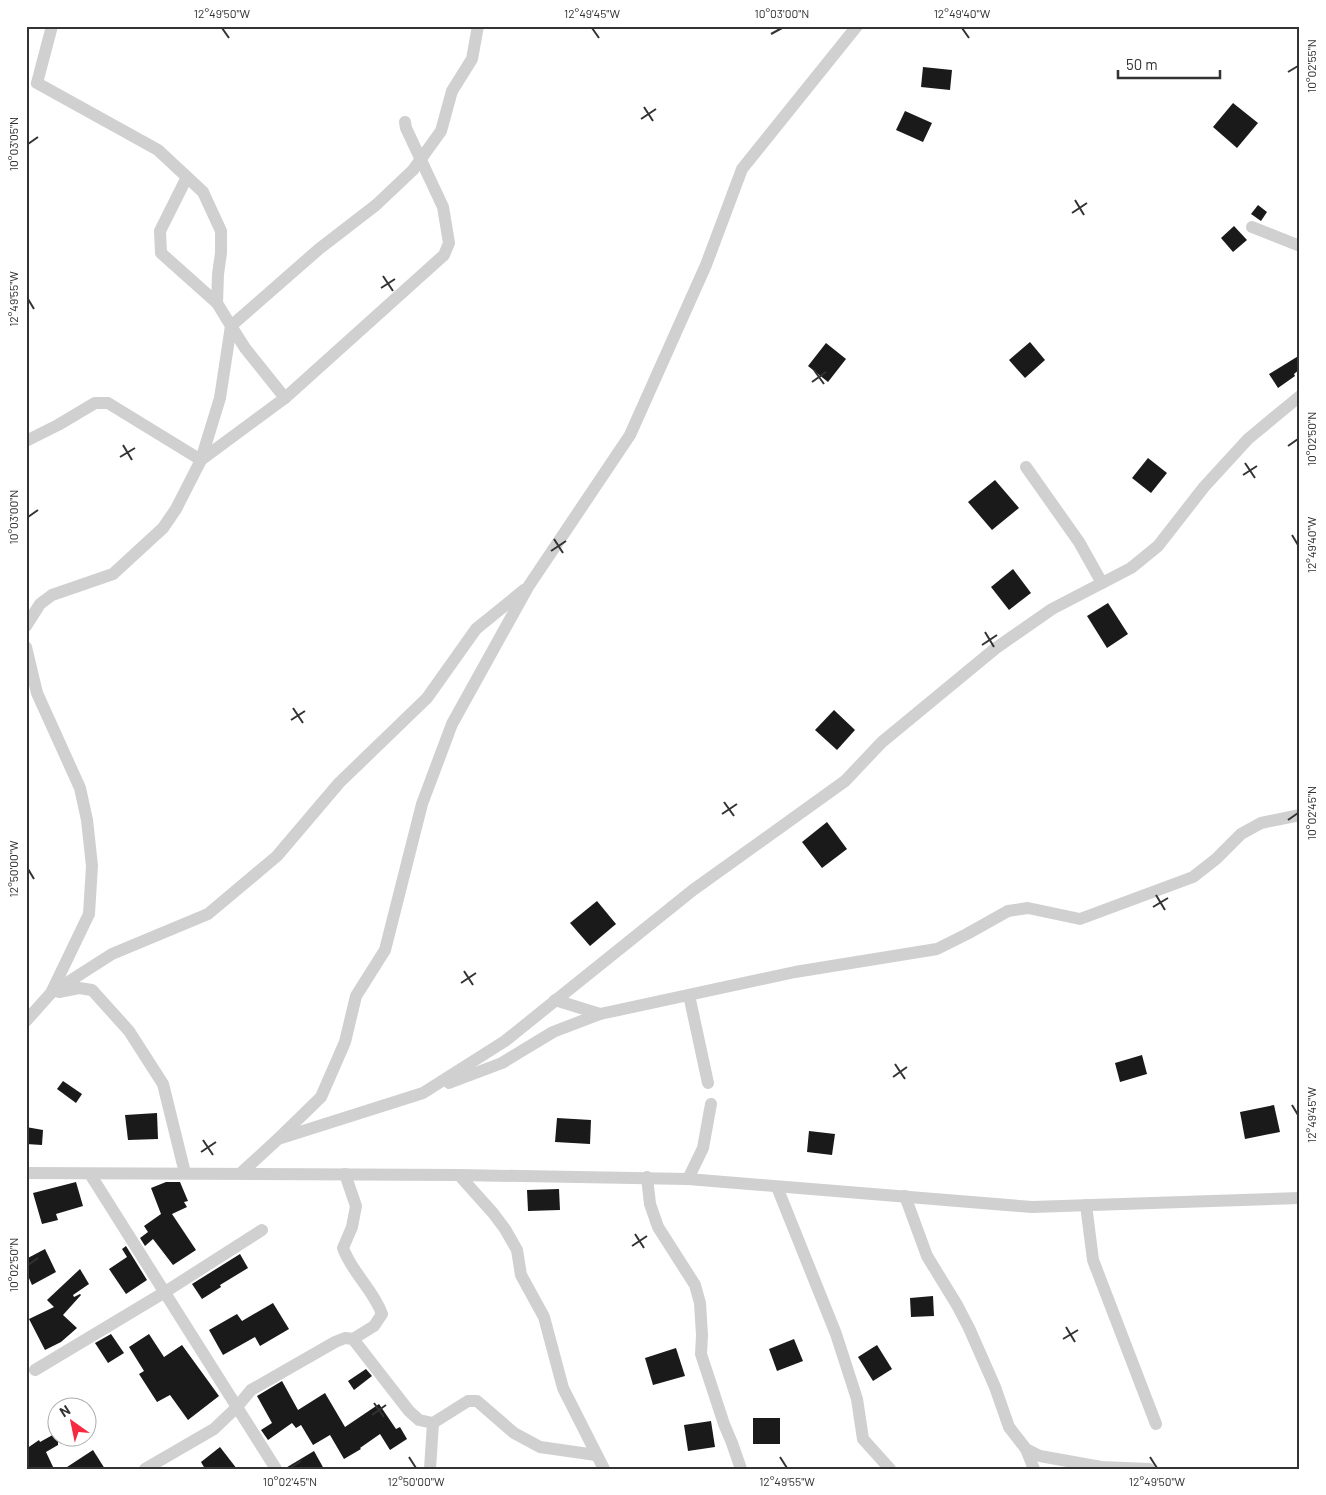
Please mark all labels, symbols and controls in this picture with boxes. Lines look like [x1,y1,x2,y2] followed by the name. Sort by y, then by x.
[194,6,251,20] text: 12°49'50"W
[564,6,620,20] text: 12°49'45"W
[755,6,809,20] text: 10°03'00"N
[934,6,991,20] text: 12°49'40"W
[1304,39,1318,93] text: 10°02'55"N
[1118,48,1221,80] scale bar
[1126,55,1158,73] text: 50 m
[6,117,20,171] text: 10°03'05"N
[6,271,20,327] text: 12°49'55"W
[1304,412,1318,466] text: 10°02'50"N
[6,490,20,544] text: 10°03'00"N
[1304,516,1318,573] text: 12°49'40"W
[1304,786,1318,840] text: 10°02'45"N
[6,840,20,898] text: 12°50'00"W
[1304,1087,1318,1143] text: 12°49'45"W
[6,1238,20,1292] text: 10°02'50"N
[48,1398,98,1448] north arrow
[56,1401,73,1420] text: N
[263,1474,317,1488] text: 10°02'45"N
[388,1474,445,1488] text: 12°50'00"W
[759,1474,815,1488] text: 12°49'55"W
[1129,1474,1186,1488] text: 12°49'50"W

